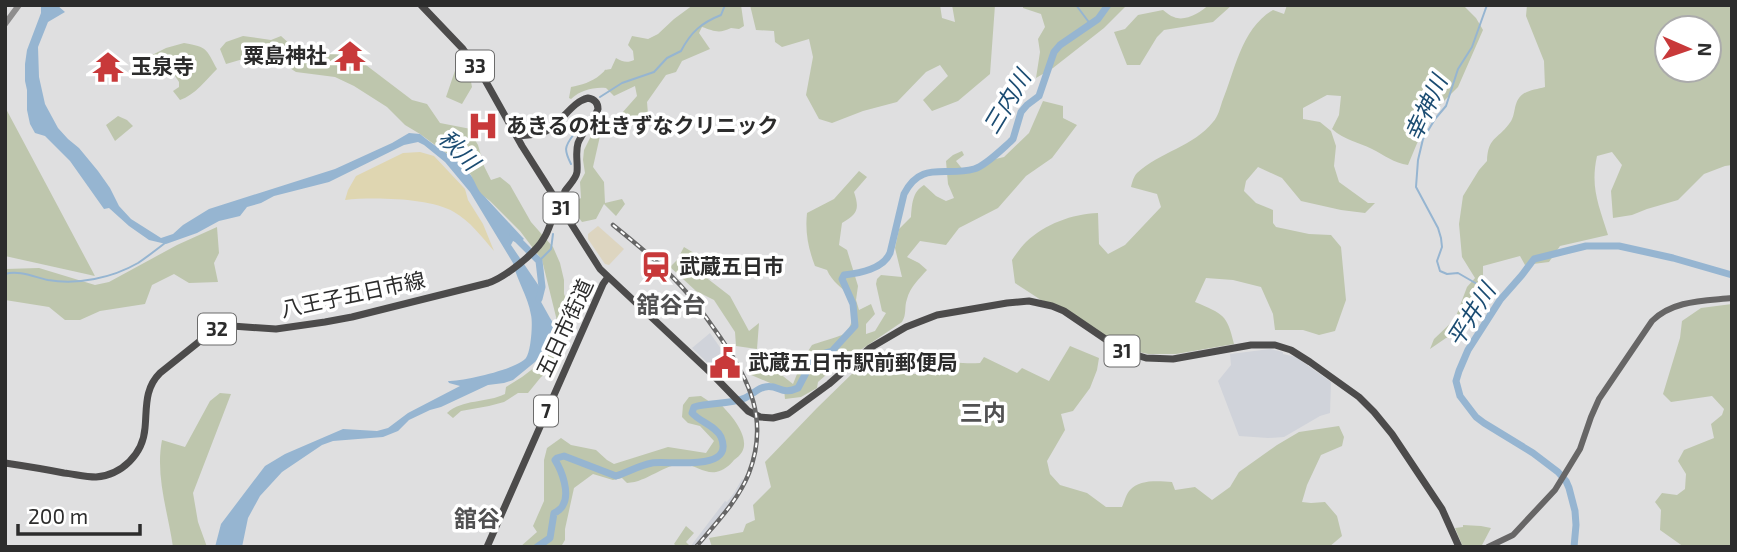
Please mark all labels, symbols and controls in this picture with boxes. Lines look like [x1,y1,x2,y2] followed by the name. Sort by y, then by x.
[1653,14,1723,84] north arrow
[333,39,367,73] temple icon: 粟島神社
[243,42,327,67] place label: 粟島神社
[1694,42,1717,57] text: N
[91,50,125,84] temple icon: 玉泉寺
[456,50,494,82] road number: 33
[131,53,194,78] place label: 玉泉寺
[976,62,1037,138] water label: 三内川
[1398,68,1454,145] water label: 幸神川
[466,109,500,143] hospital icon: あきるの杜きずなクリニック
[506,112,779,137] place label: あきるの杜きずなクリニック
[434,123,488,178] water label: 秋川
[544,192,578,224] road number: 31
[639,250,673,284] station icon: 武蔵五日市
[679,253,784,278] place label: 武蔵五日市
[278,266,427,321] street label: 八王子五日市線
[530,275,597,380] street label: 五日市街道
[1440,275,1502,351] water label: 平井川
[637,290,706,318] district label: 舘谷台
[198,314,236,344] road number: 32
[1104,336,1140,366] road number: 31
[708,346,742,380] public building icon: 武蔵五日市駅前郵便局
[748,349,958,374] place label: 武蔵五日市駅前郵便局
[534,396,558,426] road number: 7
[960,398,1006,426] district label: 三内
[18,492,140,536] scale bar
[28,503,88,528] text: 200 m
[454,504,500,532] district label: 舘谷

